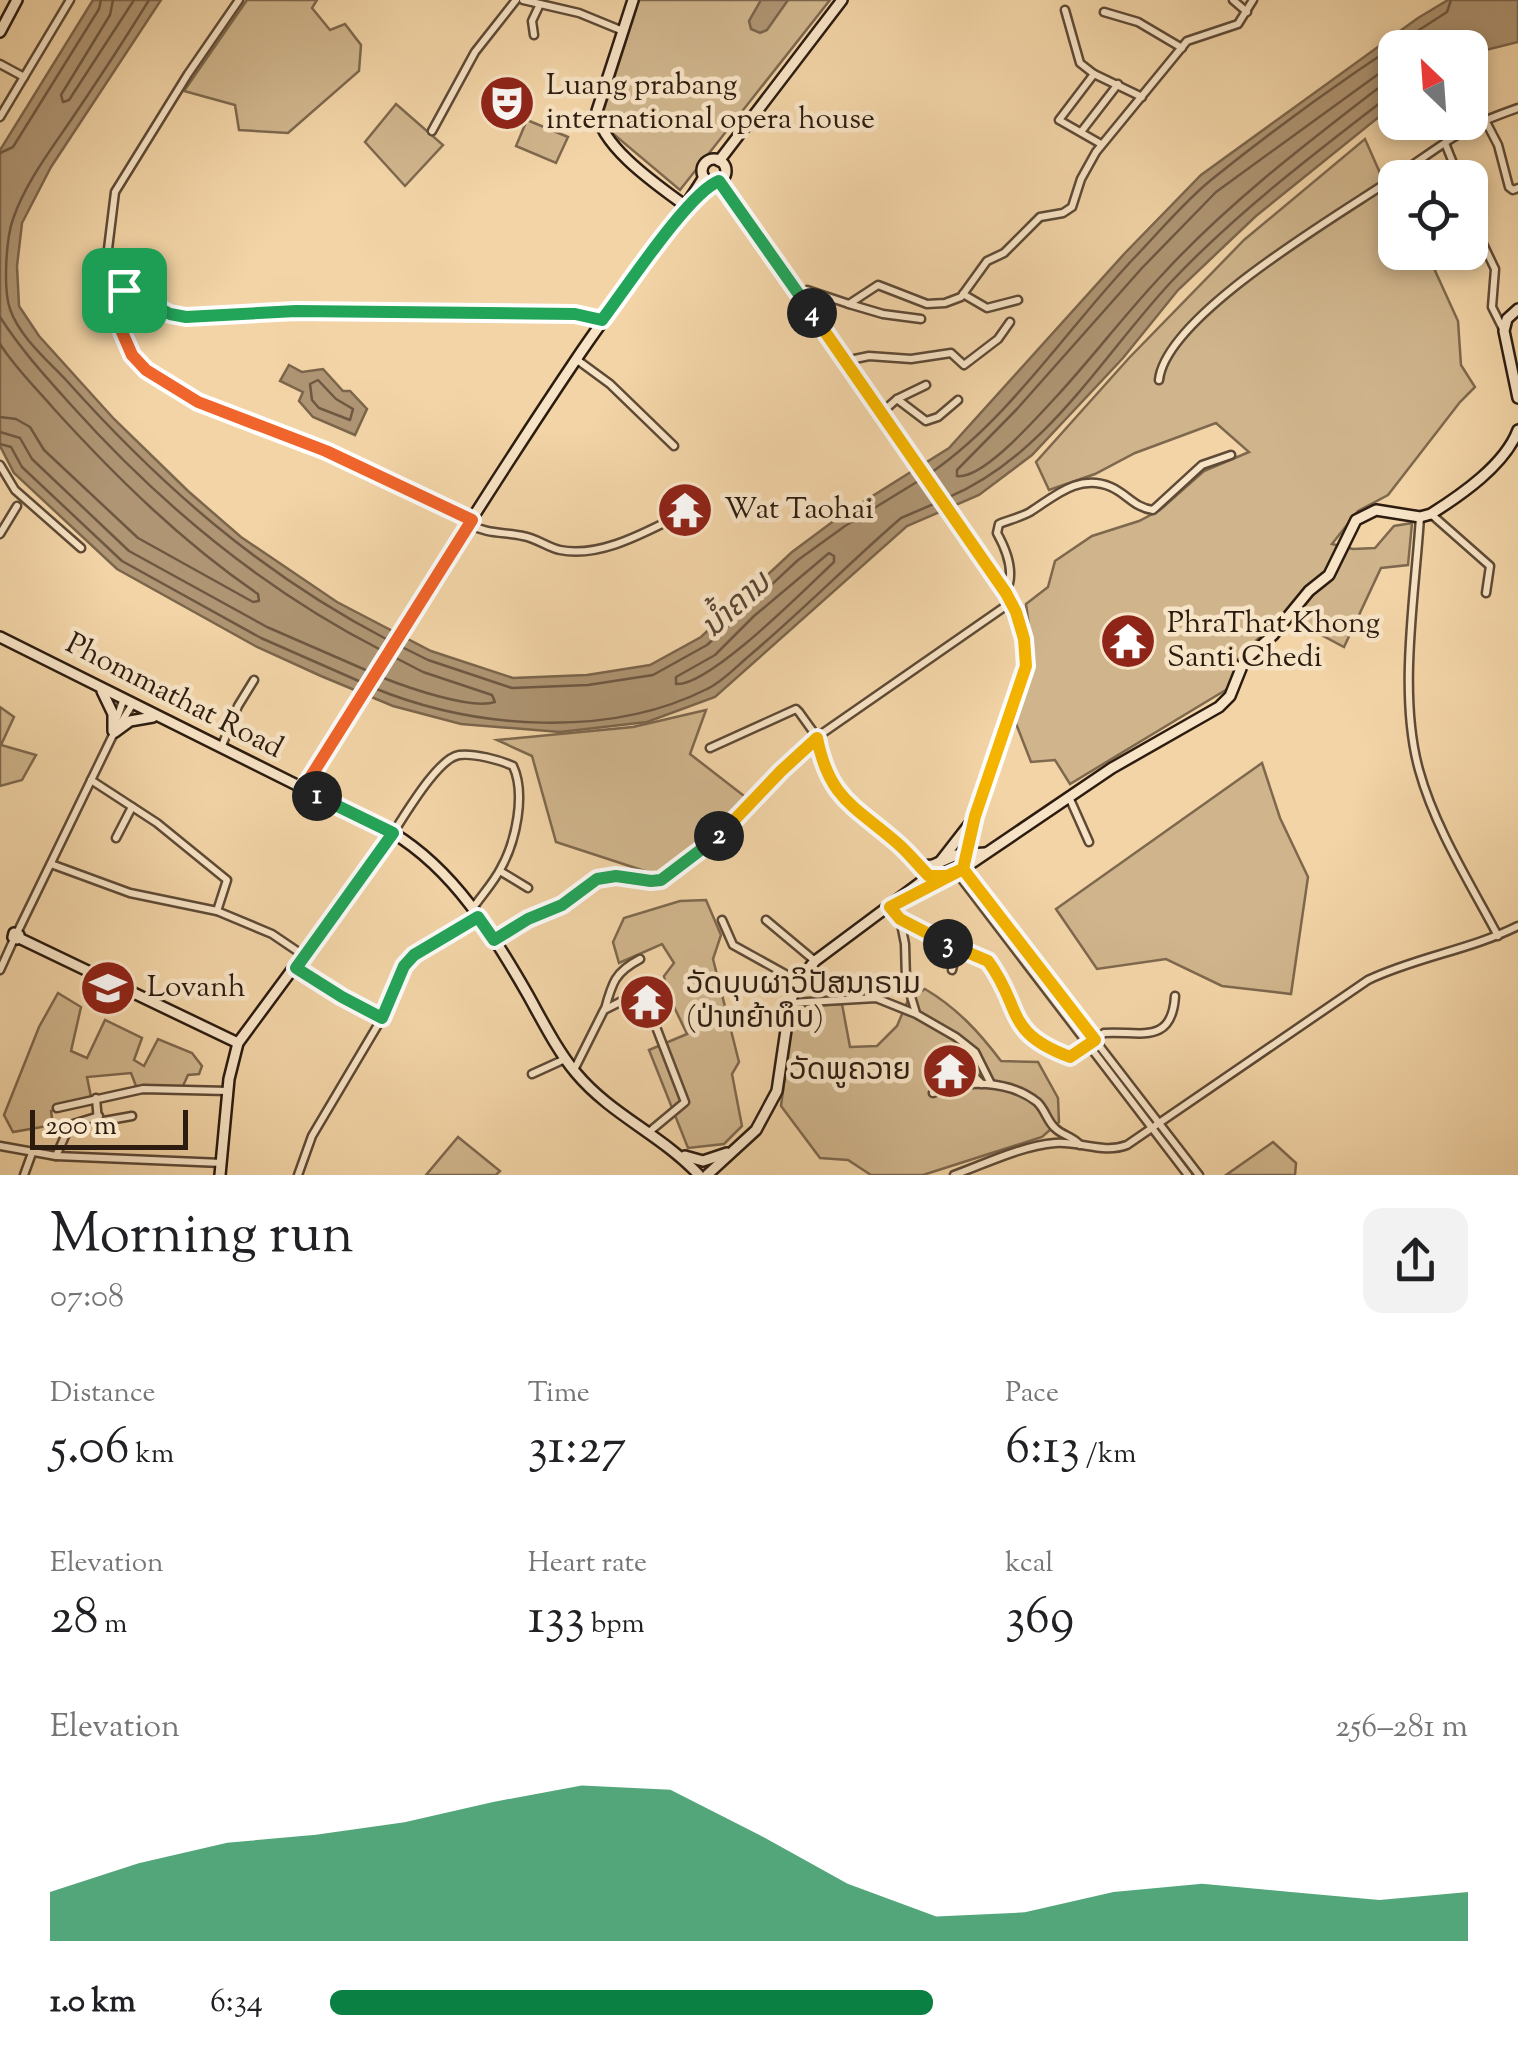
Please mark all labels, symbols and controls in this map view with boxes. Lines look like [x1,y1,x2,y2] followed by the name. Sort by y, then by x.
[1378,30,1488,140] north arrow
[1378,30,1488,270] map controls
[546,65,875,142] place label: Luang prabang international opera house
[477,73,537,133] theatre icon: Luang prabang international opera house
[1378,160,1488,270] button: locate
[82,248,167,333] pin
[97,263,152,318] icon: arrive
[787,288,837,338] pin: 4
[805,293,819,333] text: 4
[655,480,715,540] temple icon: Wat Taohai
[724,489,874,532] place label: Wat Taohai
[689,558,784,650] water label: ນ້ຳຄານ
[1167,603,1380,680] place label: PhraThat Khong Santi Chedi
[1098,611,1158,671] temple icon: PhraThat Khong Santi Chedi
[58,624,290,770] street label: Phommathat Road
[292,771,342,821] pin: 1
[312,776,322,816] text: 1
[694,811,744,861] pin: 2
[712,816,726,856] text: 2
[923,919,973,969] pin: 3
[942,924,954,964] text: 3
[78,958,138,1018] school or university icon: Lovanh
[686,964,921,1041] place label: ວັດບຸບຜາວິປັສນາຣາມ (ປ່າຫຍ້າທຶບ)
[147,967,246,1010] place label: Lovanh
[617,972,677,1032] temple icon: ວັດບຸບຜາວິປັສນາຣາມ (ປ່າຫຍ້າທຶບ)
[920,1041,980,1101] temple icon: ວັດພູຄວາຍ
[789,1050,911,1093] place label: ວັດພູຄວາຍ
[30,1105,188,1150] scale bar
[45,1107,117,1147] text: 200 m
[50,1198,354,1277] text: Morning run
[1363,1208,1468,1313] button: share
[50,1275,124,1321] text: 07:08
[50,1374,156,1414] text: Distance
[528,1374,590,1414] text: Time
[1005,1374,1059,1414] text: Pace
[50,1414,130,1486] text: 5.06
[528,1414,626,1486] text: 31:27
[1005,1414,1080,1486] text: 6:13
[130,1435,174,1475] text: km
[1080,1435,1136,1475] text: /km
[50,1544,164,1584] text: Elevation
[528,1544,647,1584] text: Heart rate
[1005,1544,1053,1584] text: kcal
[50,1584,98,1656] text: 28
[528,1584,585,1656] text: 133
[1005,1584,1074,1656] text: 369
[98,1605,128,1645] text: m
[585,1605,645,1645] text: bpm
[50,1705,180,1751] text: Elevation
[1335,1705,1468,1751] text: 256–281 m
[50,1980,136,2026] text: 1.0 km
[210,1980,263,2026] text: 6:34

